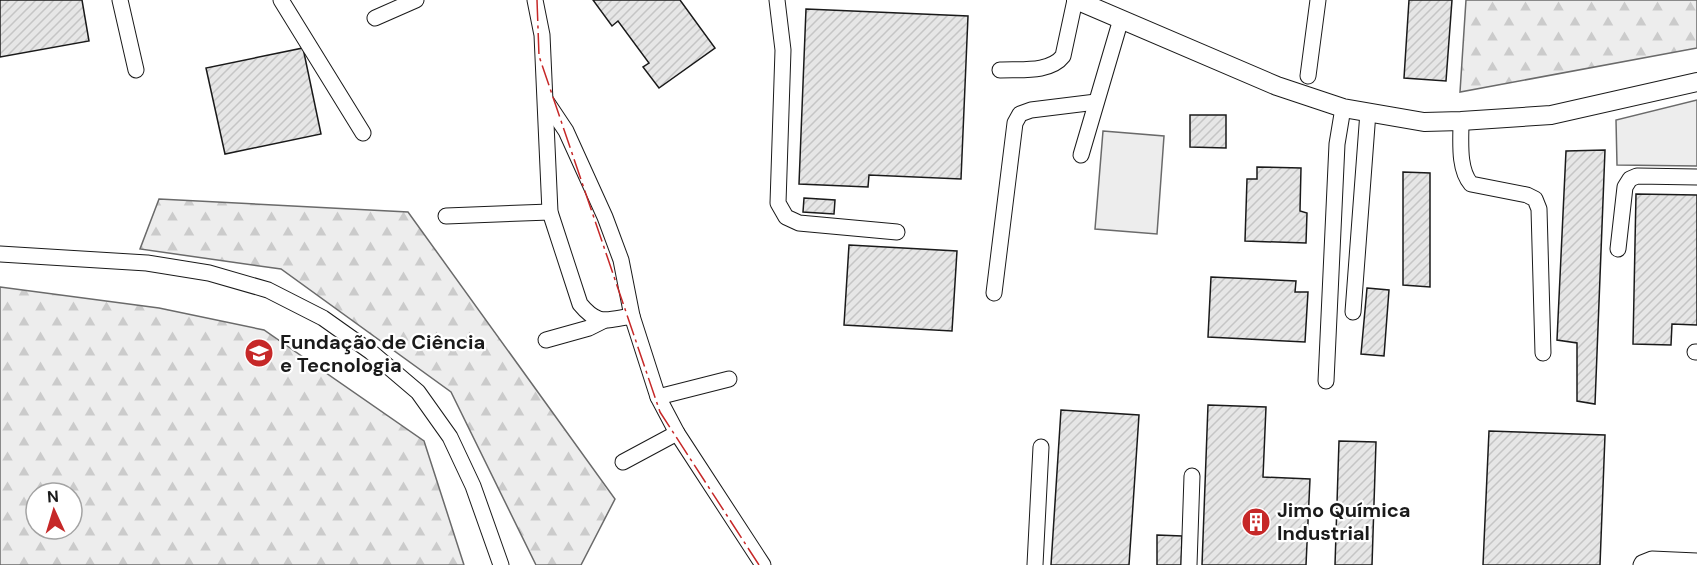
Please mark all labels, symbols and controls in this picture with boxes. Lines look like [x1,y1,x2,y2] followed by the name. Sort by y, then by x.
[280,329,485,378] place label: Fundação de Ciência e Tecnologia
[243,337,275,369] school or university icon: Fundação de Ciência e Tecnologia
[24,481,84,541] north arrow
[46,486,60,507] text: N
[1277,497,1411,546] place label: Jimo Química Industrial
[1240,506,1272,538] building icon: Jimo Química Industrial

